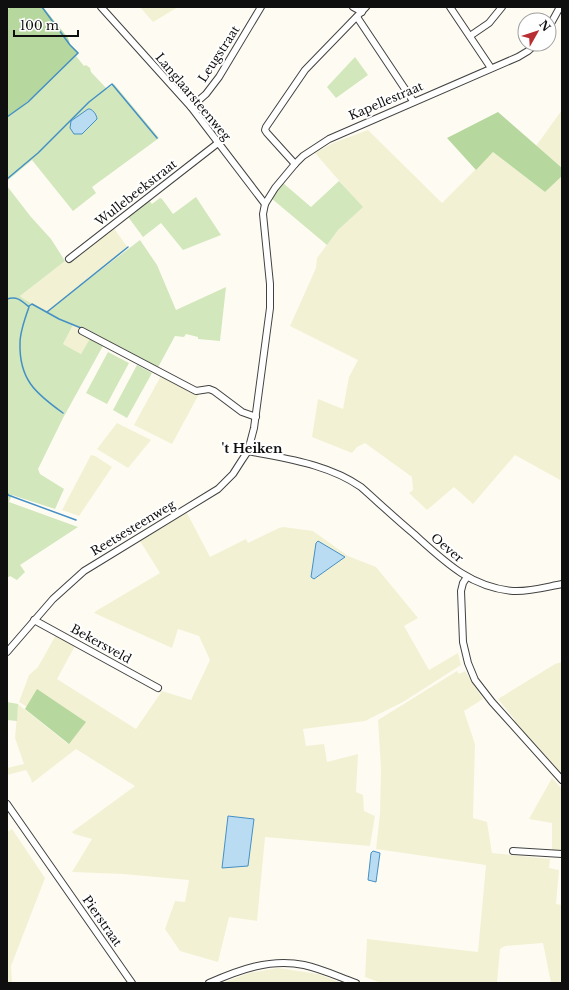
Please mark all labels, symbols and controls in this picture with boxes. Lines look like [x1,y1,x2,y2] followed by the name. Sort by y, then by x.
[14,12,78,38] scale bar
[517,12,557,52] north arrow
[536,17,554,35] text: N
[20,18,59,33] text: 100 m
[195,22,243,85] street label: Leugstraat
[152,50,235,144] street label: Langlaarsteenweg
[346,78,426,123] street label: Kapellestraat
[91,156,180,230] street label: Wullebeekstraat
[222,440,283,457] district label: 't Heiken
[88,496,178,559] street label: Reetsesteenweg
[428,530,467,566] street label: Oever
[68,621,134,666] street label: Bekersveld
[79,892,126,949] street label: Pierstraat

